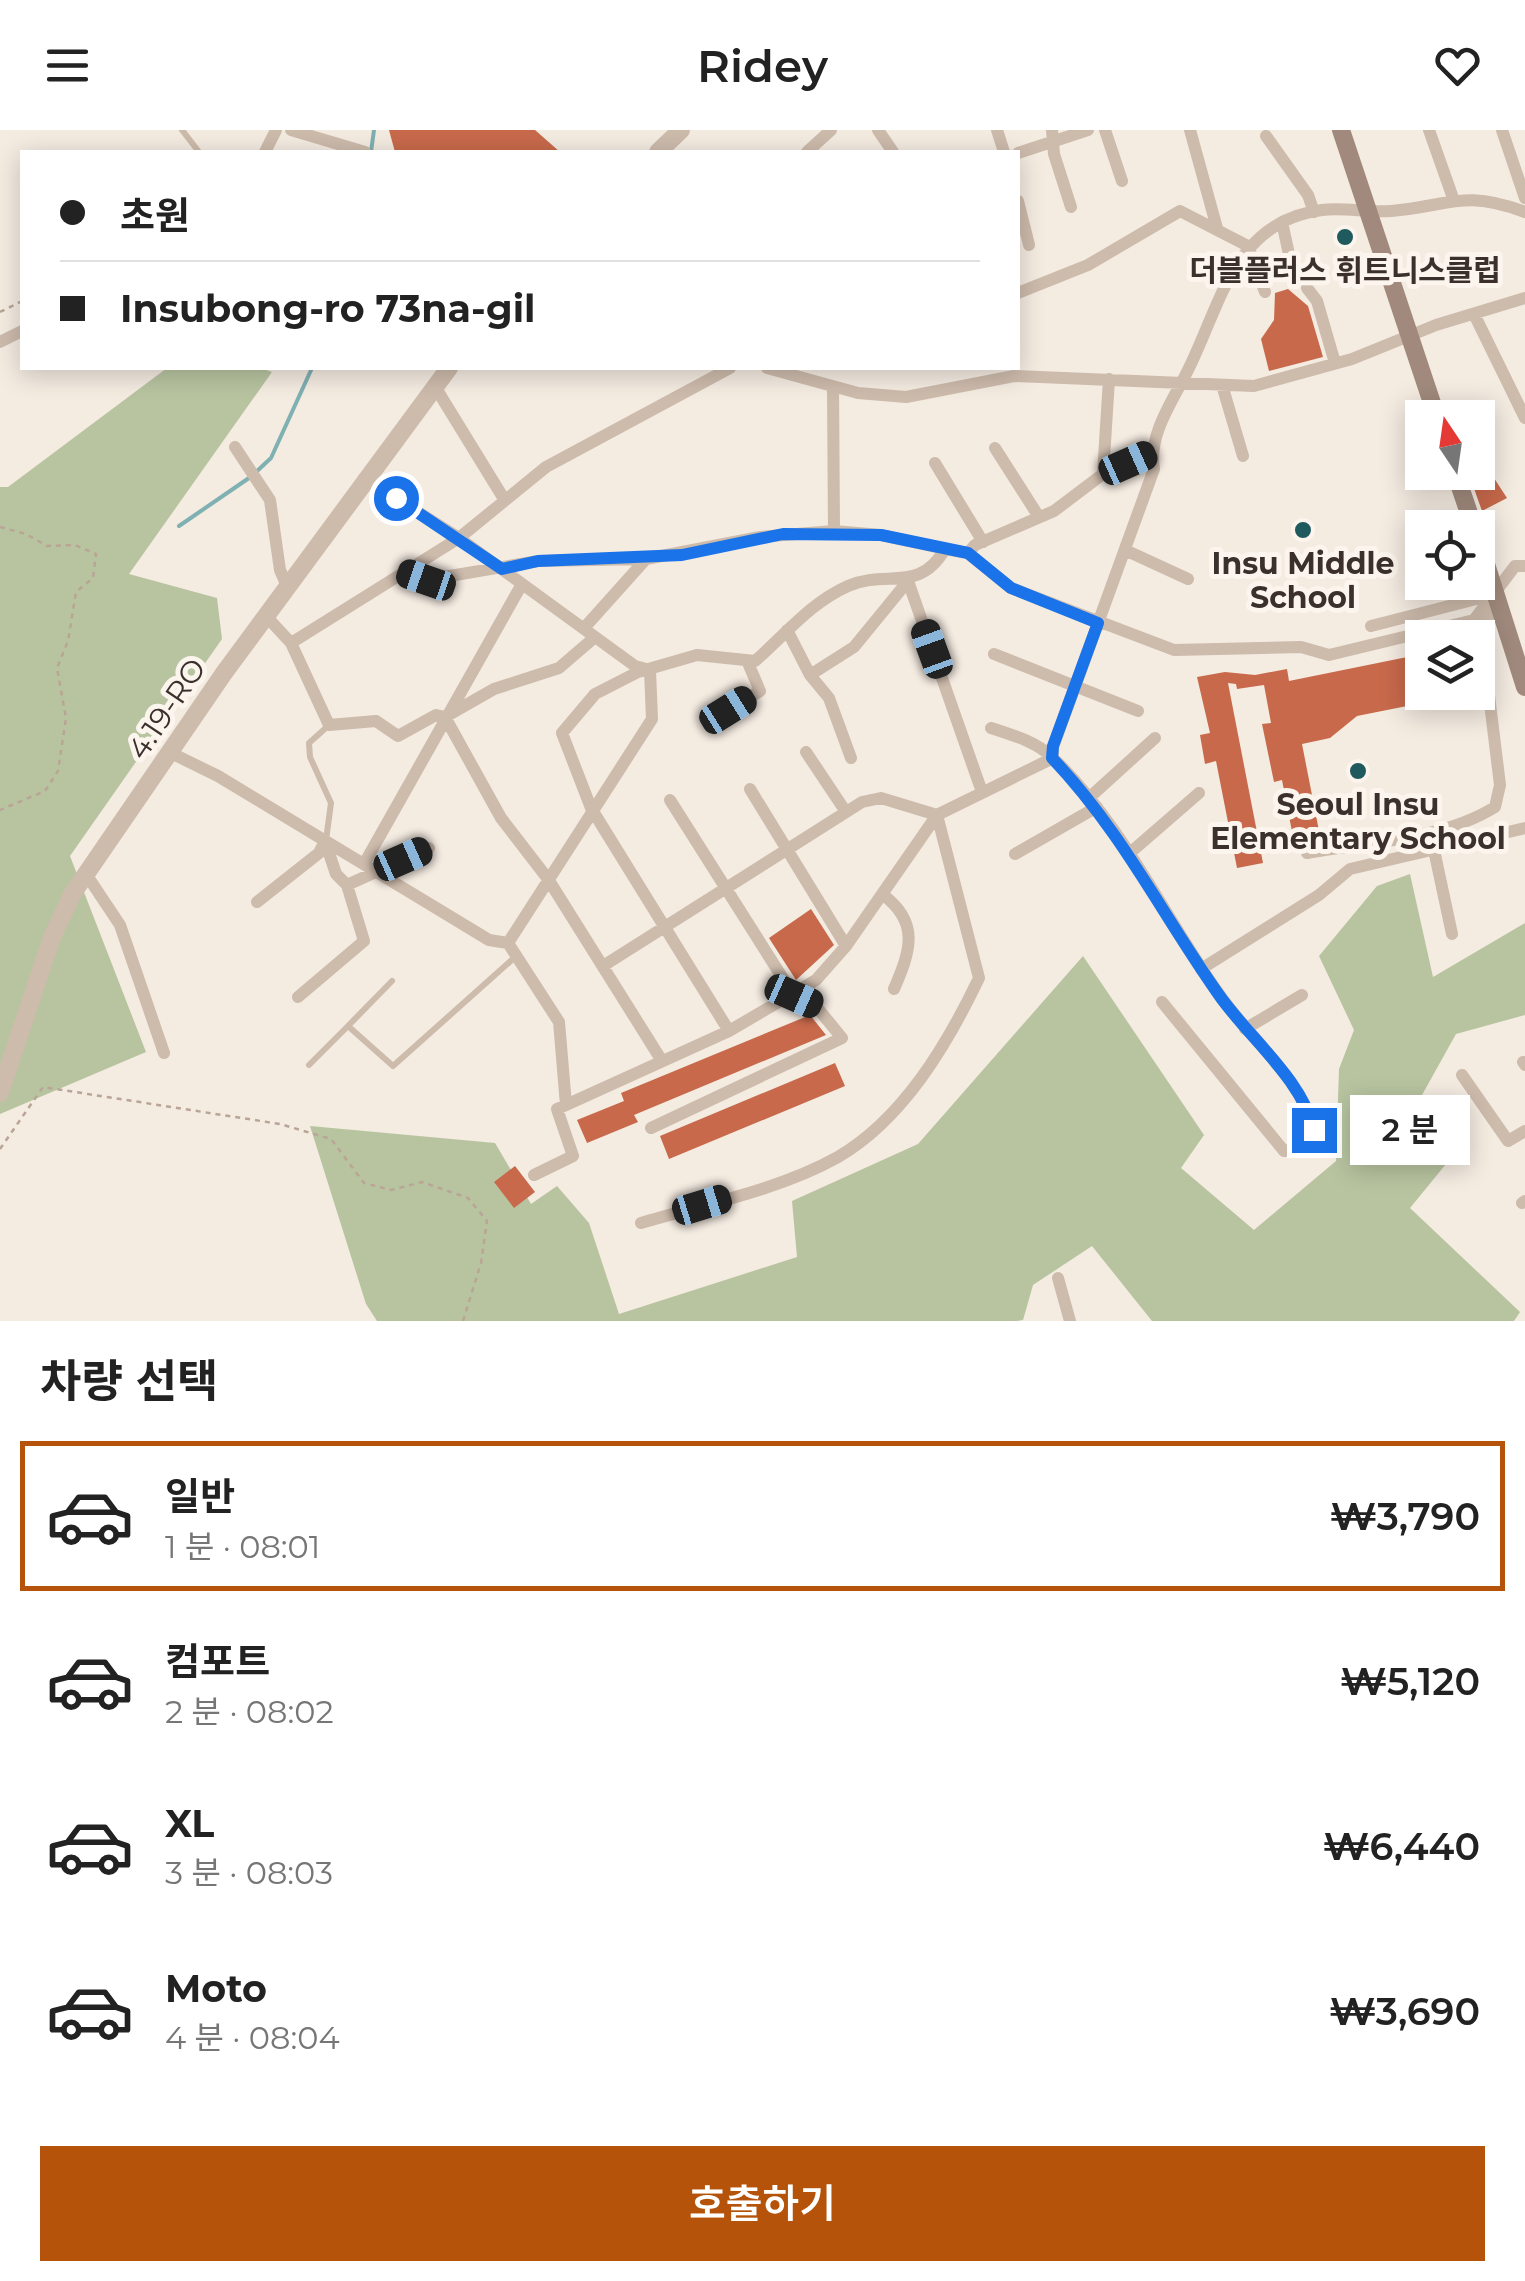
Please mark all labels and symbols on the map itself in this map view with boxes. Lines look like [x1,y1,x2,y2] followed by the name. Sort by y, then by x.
[1334,226,1356,248] marker: 더블플러스 휘트니스클럽
[1189,252,1501,289] place label: 더블플러스 휘트니스클럽
[1405,400,1495,490] north arrow
[1094,437,1162,489] car
[374,476,419,521] route start
[1292,519,1314,541] marker: Insu Middle School
[1212,545,1394,616] place label: Insu Middle School
[393,556,459,604] car
[908,616,956,682] car
[119,651,214,766] street label: 4.19-RO
[695,681,761,739] car
[1347,760,1369,782] marker: Seoul Insu Elementary School
[1210,786,1506,857] place label: Seoul Insu Elementary School
[369,833,437,885] car
[760,970,828,1022] car
[1349,1095,1469,1165] callout: 2 분
[1292,1108,1337,1153] route end
[669,1182,735,1228] car

